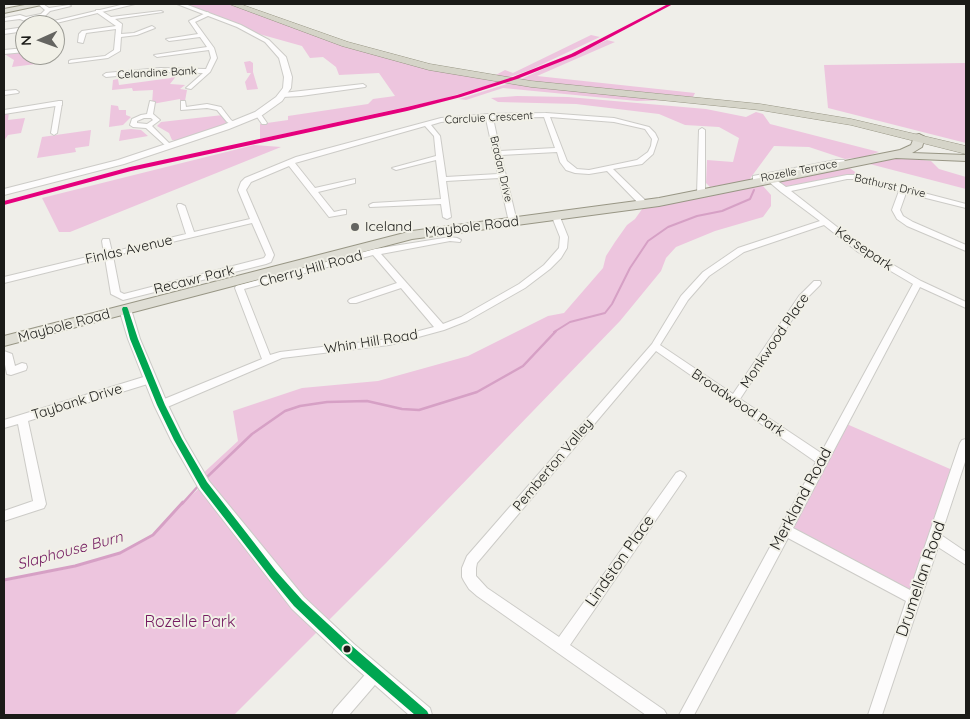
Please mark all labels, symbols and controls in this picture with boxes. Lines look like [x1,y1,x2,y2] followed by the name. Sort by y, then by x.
[15,15,65,65] north arrow
[17,35,35,46] text: N
[117,64,197,82] street label: Celandine Bank
[445,109,533,127] street label: Carcluie Crescent
[487,135,515,203] street label: Bradan Drive
[760,157,838,185] street label: Rozelle Terrace
[853,171,927,201] street label: Bathurst Drive
[424,213,520,241] street label: Maybole Road
[365,219,412,235] place label: Iceland
[349,221,361,233] marker: Iceland
[832,223,896,275] street label: Kersepark
[84,232,174,268] street label: Finlas Avenue
[258,247,364,291] street label: Cherry Hill Road
[152,262,236,298] street label: Recawr Park
[737,290,813,392] street label: Monkwood Place
[16,306,112,346] street label: Maybole Road
[323,326,419,358] street label: Whin Hill Road
[688,366,788,440] street label: Broadwood Park
[30,380,124,424] street label: Taybank Drive
[509,415,597,515] street label: Pemberton Valley
[766,444,836,554] street label: Merkland Road
[581,512,659,610] street label: Lindston Place
[892,519,950,639] street label: Drumellan Road
[15,528,125,574] water label: Slaphouse Burn
[144,612,236,632] park label: Rozelle Park
[342,644,352,654] unlabelled marker

